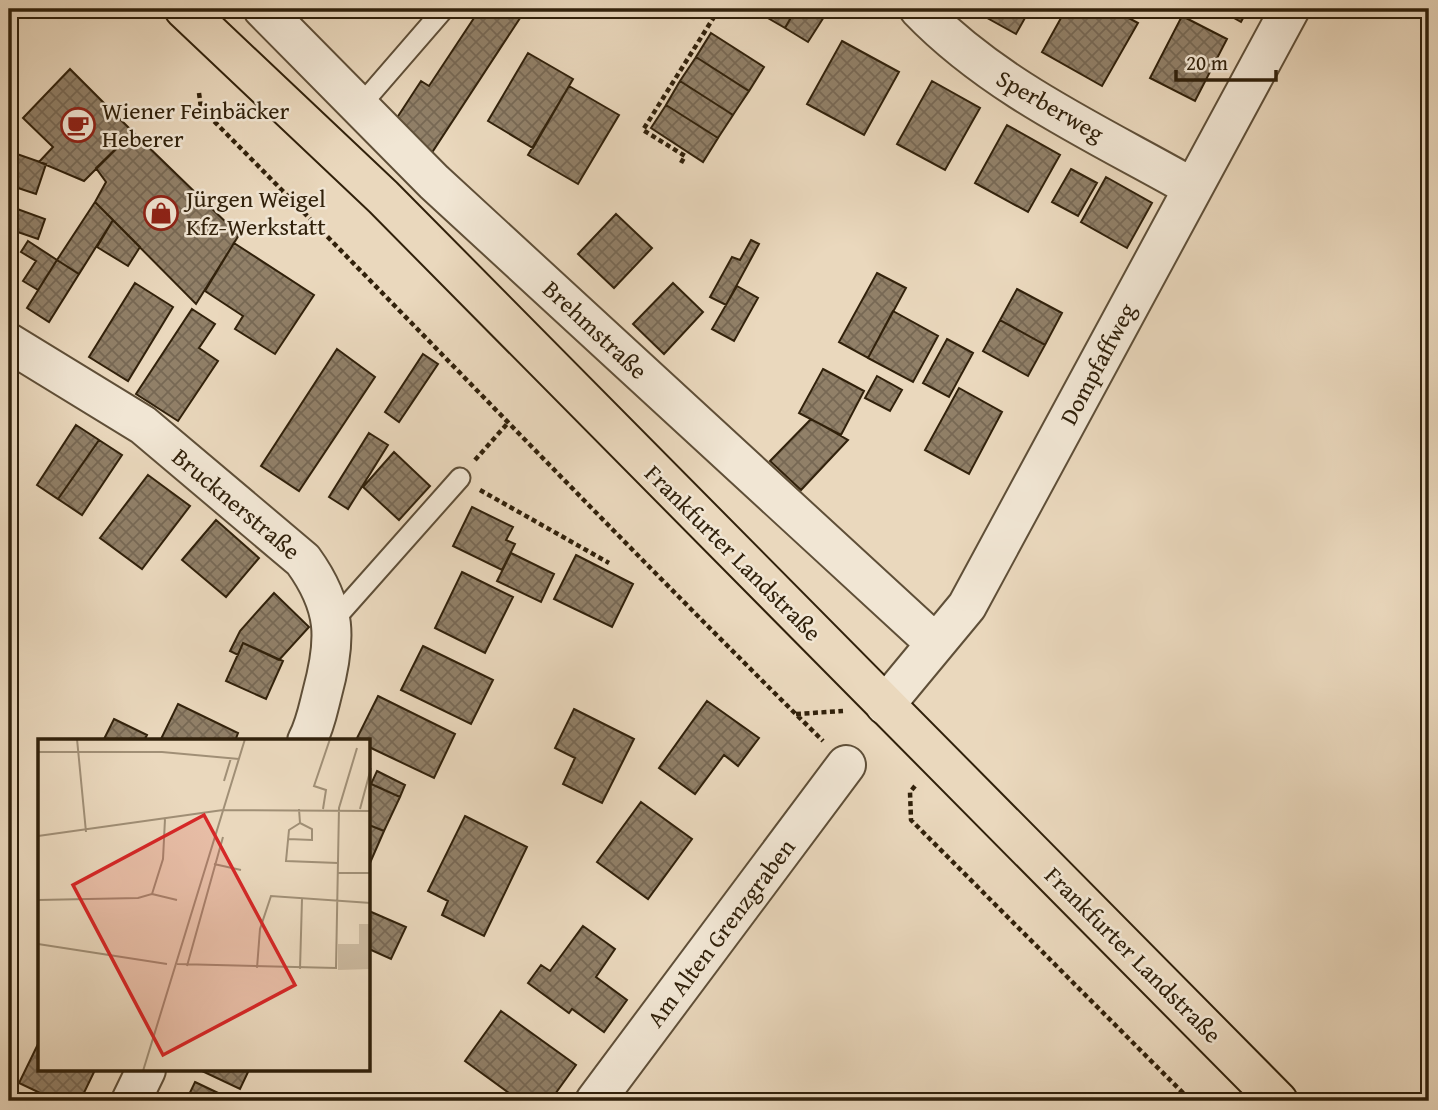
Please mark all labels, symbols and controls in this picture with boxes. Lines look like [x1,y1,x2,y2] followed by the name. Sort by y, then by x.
[1176,38,1275,82] scale bar
[1186,47,1228,78] text: 20 m
[990,61,1111,151] street label: Sperberweg
[102,93,290,156] place label: Wiener Feinbäcker Heberer
[59,106,97,144] cafe icon: Wiener Feinbäcker Heberer
[183,181,326,244] place label: Jürgen Weigel Kfz-Werkstatt
[142,194,180,232] shop icon: Jürgen Weigel Kfz-Werkstatt
[535,272,655,387] street label: Brehmstraße
[1051,297,1144,431] street label: Dompfaffweg
[165,439,308,568] street label: Brucknerstraße
[637,456,830,649] street label: Frankfurter Landstraße
[38,739,371,1072] inset map
[638,831,804,1034] street label: Am Alten Grenzgraben
[1037,858,1230,1051] street label: Frankfurter Landstraße

